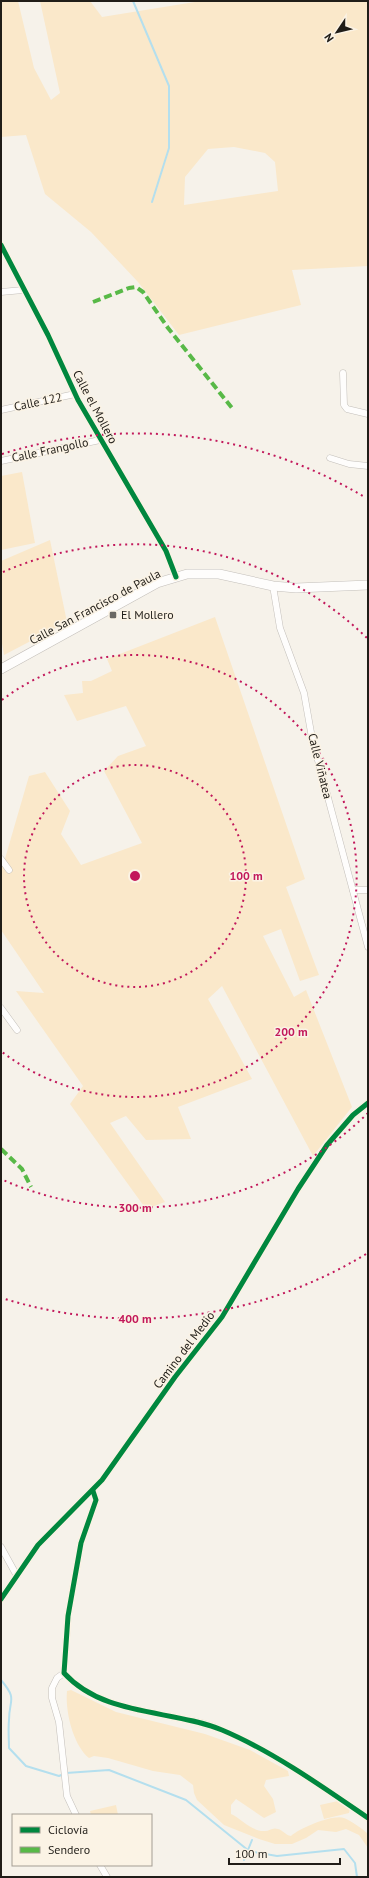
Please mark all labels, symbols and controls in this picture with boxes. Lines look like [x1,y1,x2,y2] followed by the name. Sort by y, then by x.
[317,12,357,52] north arrow
[321,31,337,45] text: N
[70,367,121,446] street label: Calle el Mollero
[13,389,63,414] street label: Calle 122
[10,434,90,465] street label: Calle Frangollo
[27,566,163,647] street label: Calle San Francisco de Paula
[121,607,174,622] place label: El Mollero
[108,610,118,620] marker: El Mollero
[305,732,336,800] street label: Calle Viñatea
[229,868,263,883] text: 100 m
[128,869,142,883] centre of rings
[274,1024,308,1039] text: 200 m
[118,1200,152,1215] text: 300 m
[150,1308,217,1391] street label: Camino del Medio
[118,1311,152,1326] text: 400 m
[12,1814,152,1866] legend
[48,1822,88,1837] text: Ciclovía
[229,1840,340,1866] scale bar
[48,1842,90,1857] text: Sendero
[235,1846,268,1861] text: 100 m

